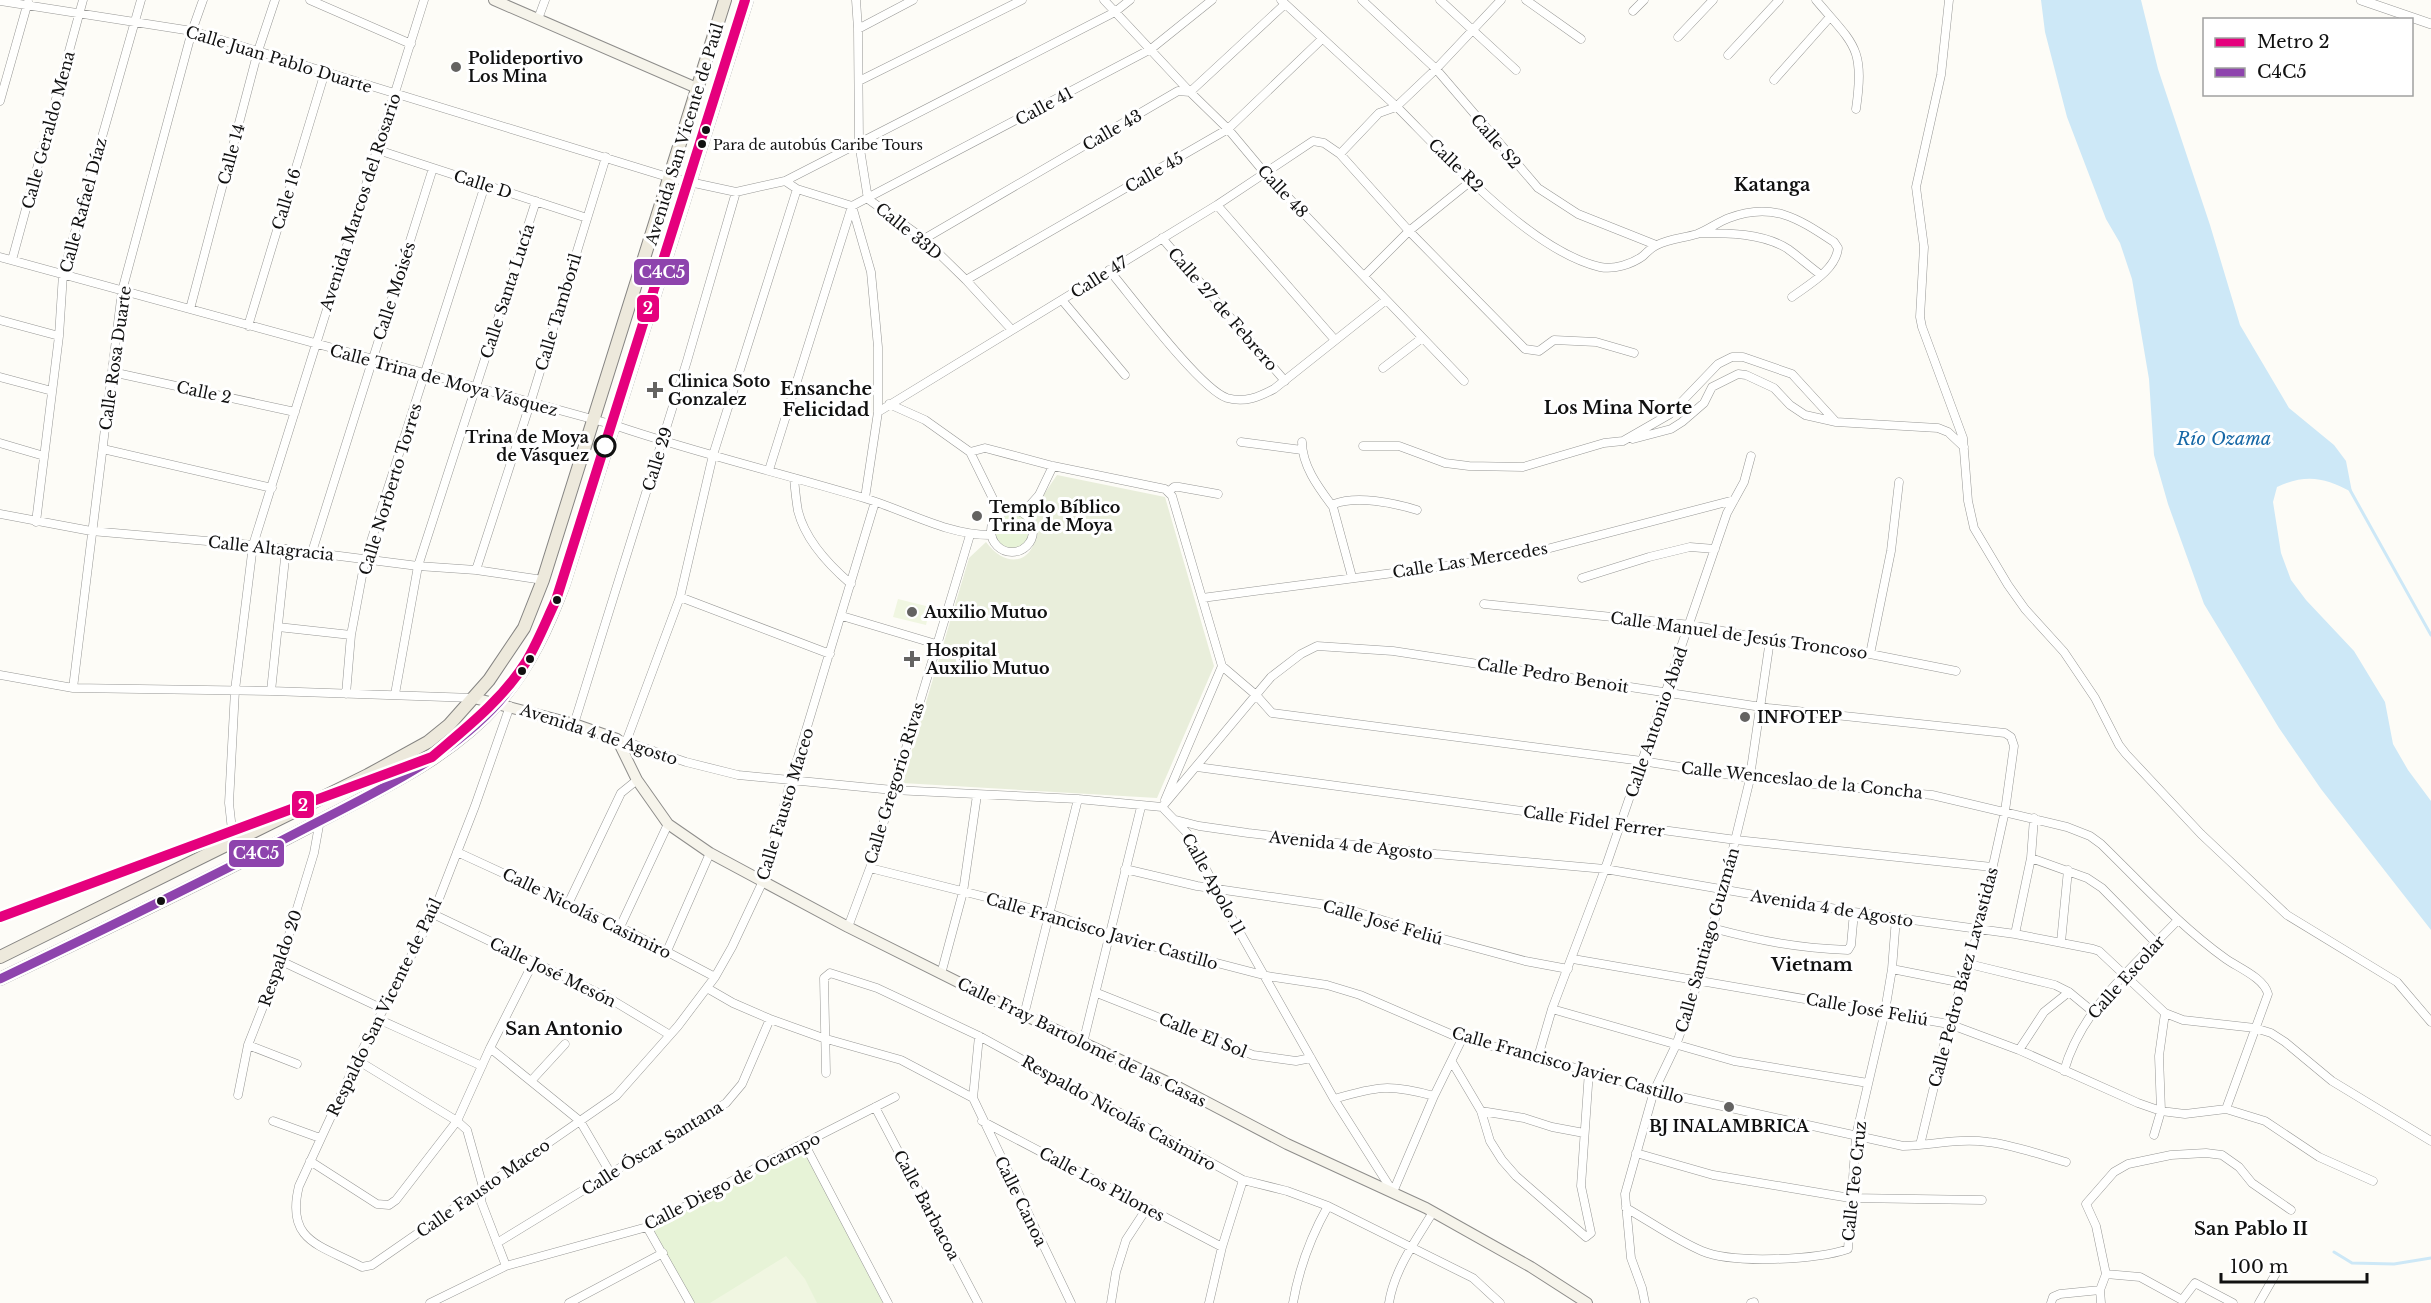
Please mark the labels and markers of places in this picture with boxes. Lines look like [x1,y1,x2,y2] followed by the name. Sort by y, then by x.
[468,48,583,86] place label: Polideportivo Los Mina
[449,60,463,74] marker: Polideportivo Los Mina
[700,124,712,136] unlabelled marker
[713,136,923,154] place label: Para de autobús Caribe Tours
[696,138,708,150] marker: Para de autobús Caribe Tours
[668,371,770,409] place label: Clinica Soto Gonzalez
[646,381,664,399] marker: Clinica Soto Gonzalez
[465,427,589,465] place label: Trina de Moya de Vásquez
[594,435,616,457] marker: Trina de Moya de Vásquez
[989,497,1120,535] place label: Templo Bíblico Trina de Moya
[970,509,984,523] marker: Templo Bíblico Trina de Moya
[551,594,563,606] unlabelled marker
[923,602,1048,622] place label: Auxilio Mutuo
[905,605,919,619] marker: Auxilio Mutuo
[925,640,1050,678] place label: Hospital Auxilio Mutuo
[903,650,921,668] marker: Hospital Auxilio Mutuo
[524,653,536,665] unlabelled marker
[516,665,528,677] unlabelled marker
[1757,707,1842,727] place label: INFOTEP
[1738,710,1752,724] marker: INFOTEP
[155,895,167,907] unlabelled marker
[1722,1100,1736,1114] marker: BJ INALAMBRICA
[1649,1116,1810,1136] place label: BJ INALAMBRICA

